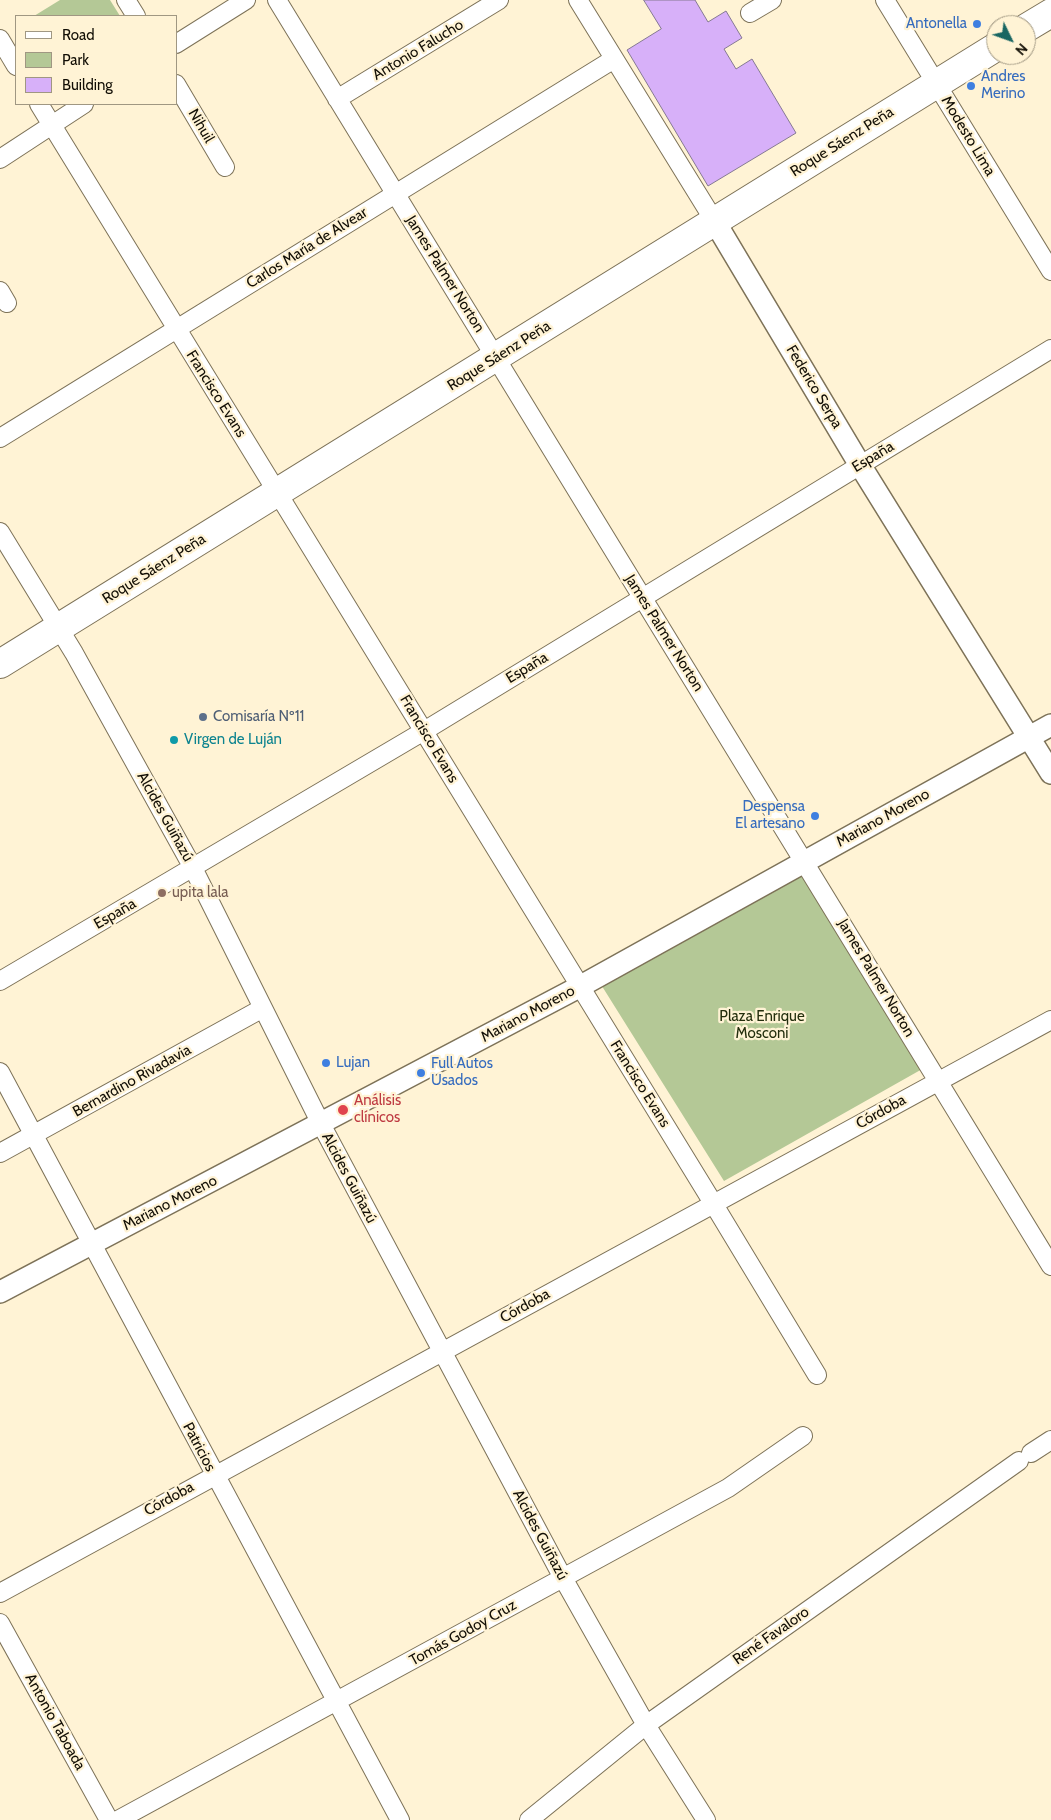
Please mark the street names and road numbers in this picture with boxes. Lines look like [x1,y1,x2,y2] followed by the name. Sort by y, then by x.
[369,16,467,84] street label: Antonio Falucho
[937,93,999,179] street label: Modesto Lima
[787,103,897,181] street label: Roque Sáenz Peña
[184,106,218,146] street label: Nihuil
[243,204,371,292] street label: Carlos María de Alvear
[402,212,488,336] street label: James Palmer Norton
[444,317,554,395] street label: Roque Sáenz Peña
[782,342,846,432] street label: Federico Serpa
[182,347,250,441] street label: Francisco Evans
[849,438,897,476] street label: España
[99,530,209,608] street label: Roque Sáenz Peña
[621,571,707,695] street label: James Palmer Norton
[503,649,551,687] street label: España
[396,692,462,786] street label: Francisco Evans
[133,769,197,865] street label: Alcides Guiñazú
[833,785,933,851] street label: Mariano Moreno
[91,895,139,933] street label: España
[834,916,918,1040] street label: James Palmer Norton
[478,982,578,1046] street label: Mariano Moreno
[606,1037,674,1131] street label: Francisco Evans
[70,1041,194,1121] street label: Bernardino Rivadavia
[853,1091,909,1133] street label: Córdoba
[318,1130,380,1226] street label: Alcides Guiñazú
[120,1171,220,1235] street label: Mariano Moreno
[497,1285,553,1327] street label: Córdoba
[179,1419,219,1475] street label: Patricios
[141,1478,197,1520] street label: Córdoba
[509,1487,571,1583] street label: Alcides Guiñazú
[406,1596,520,1670] street label: Tomás Godoy Cruz
[729,1603,813,1669] street label: René Favaloro
[21,1671,89,1773] street label: Antonio Taboada

